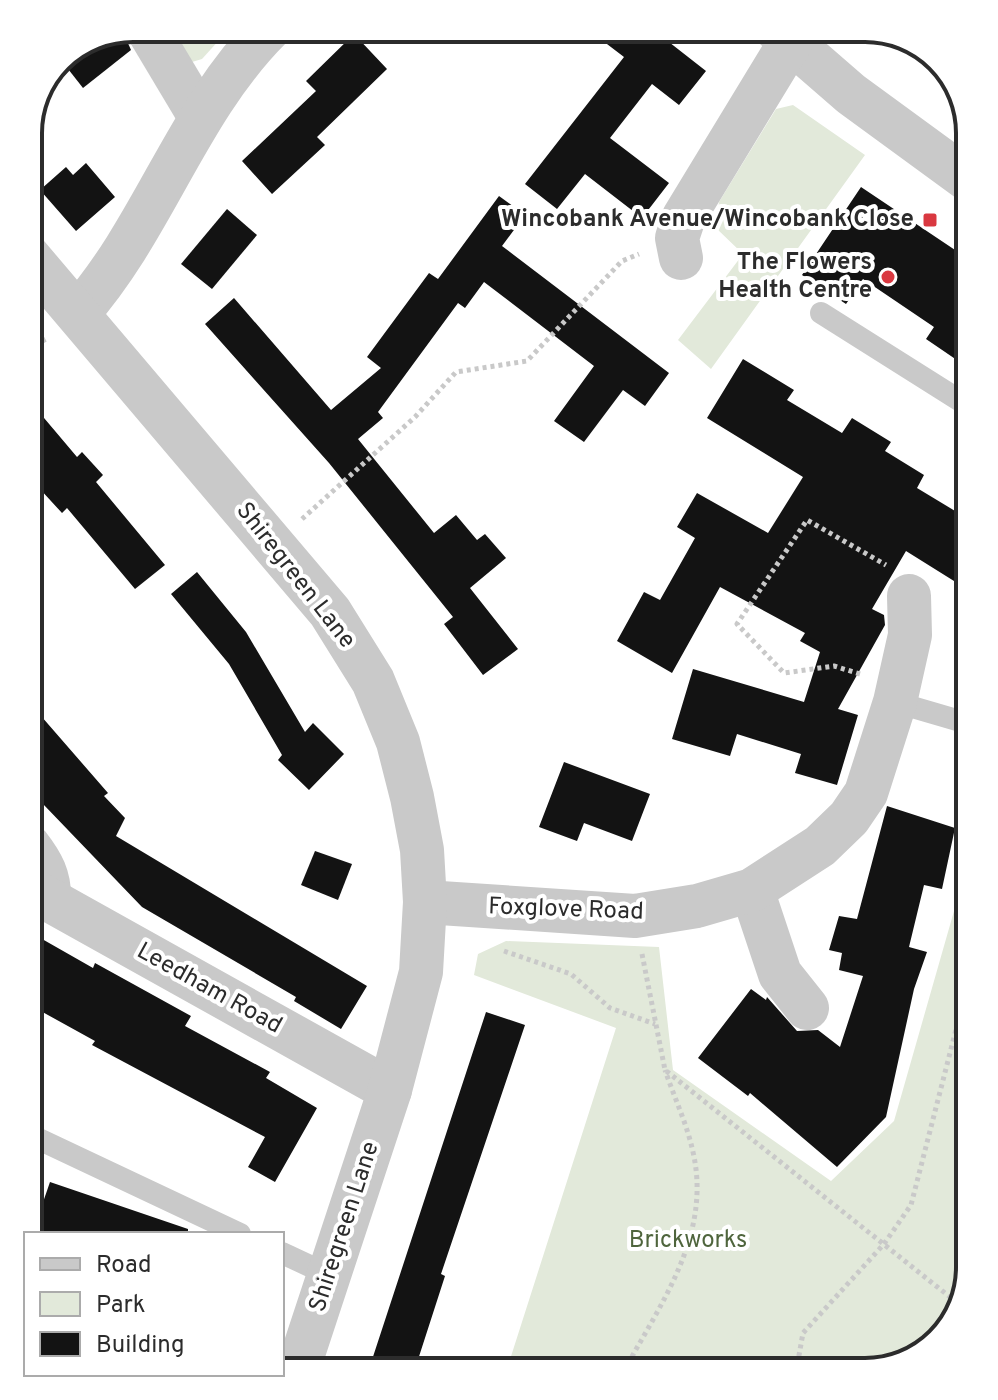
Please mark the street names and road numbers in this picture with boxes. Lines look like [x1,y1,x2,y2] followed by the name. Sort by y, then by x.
[229,497,361,655] street label: Shiregreen Lane
[488,892,644,928] street label: Foxglove Road
[131,937,287,1041] street label: Leedham Road
[303,1138,387,1316] street label: Shiregreen Lane

